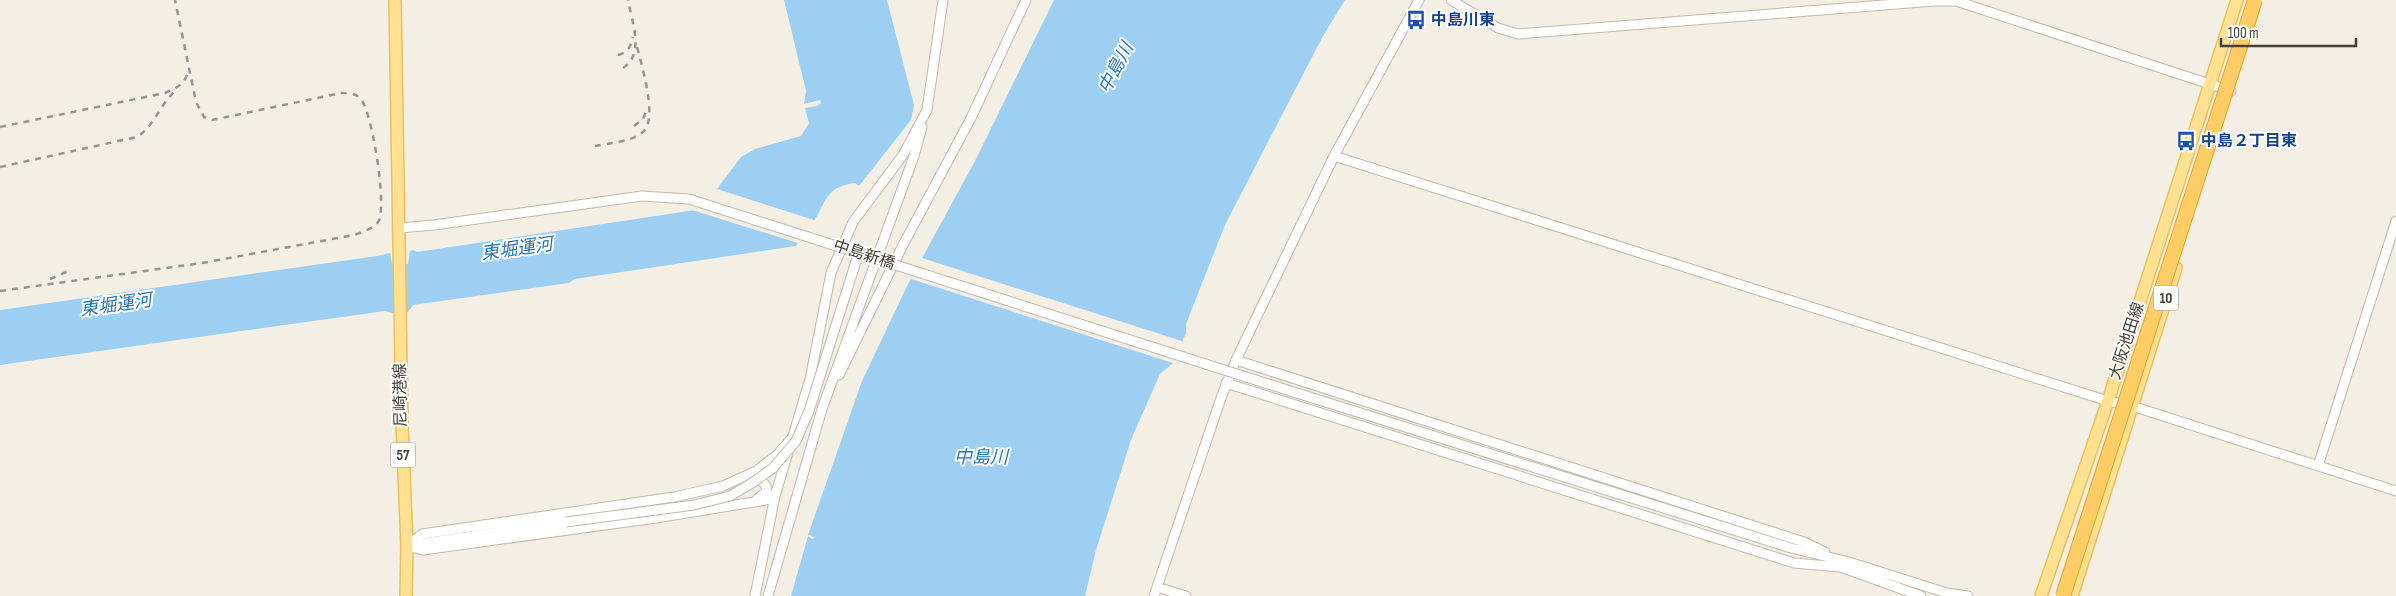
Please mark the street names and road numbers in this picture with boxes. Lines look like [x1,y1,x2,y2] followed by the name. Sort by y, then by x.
[831,236,897,274] street label: 中島新橋
[2154,286,2178,310] road number: 10
[2106,300,2148,382] street label: 大阪池田線
[391,363,411,427] street label: 尼崎港線
[390,442,416,468] road number: 57

